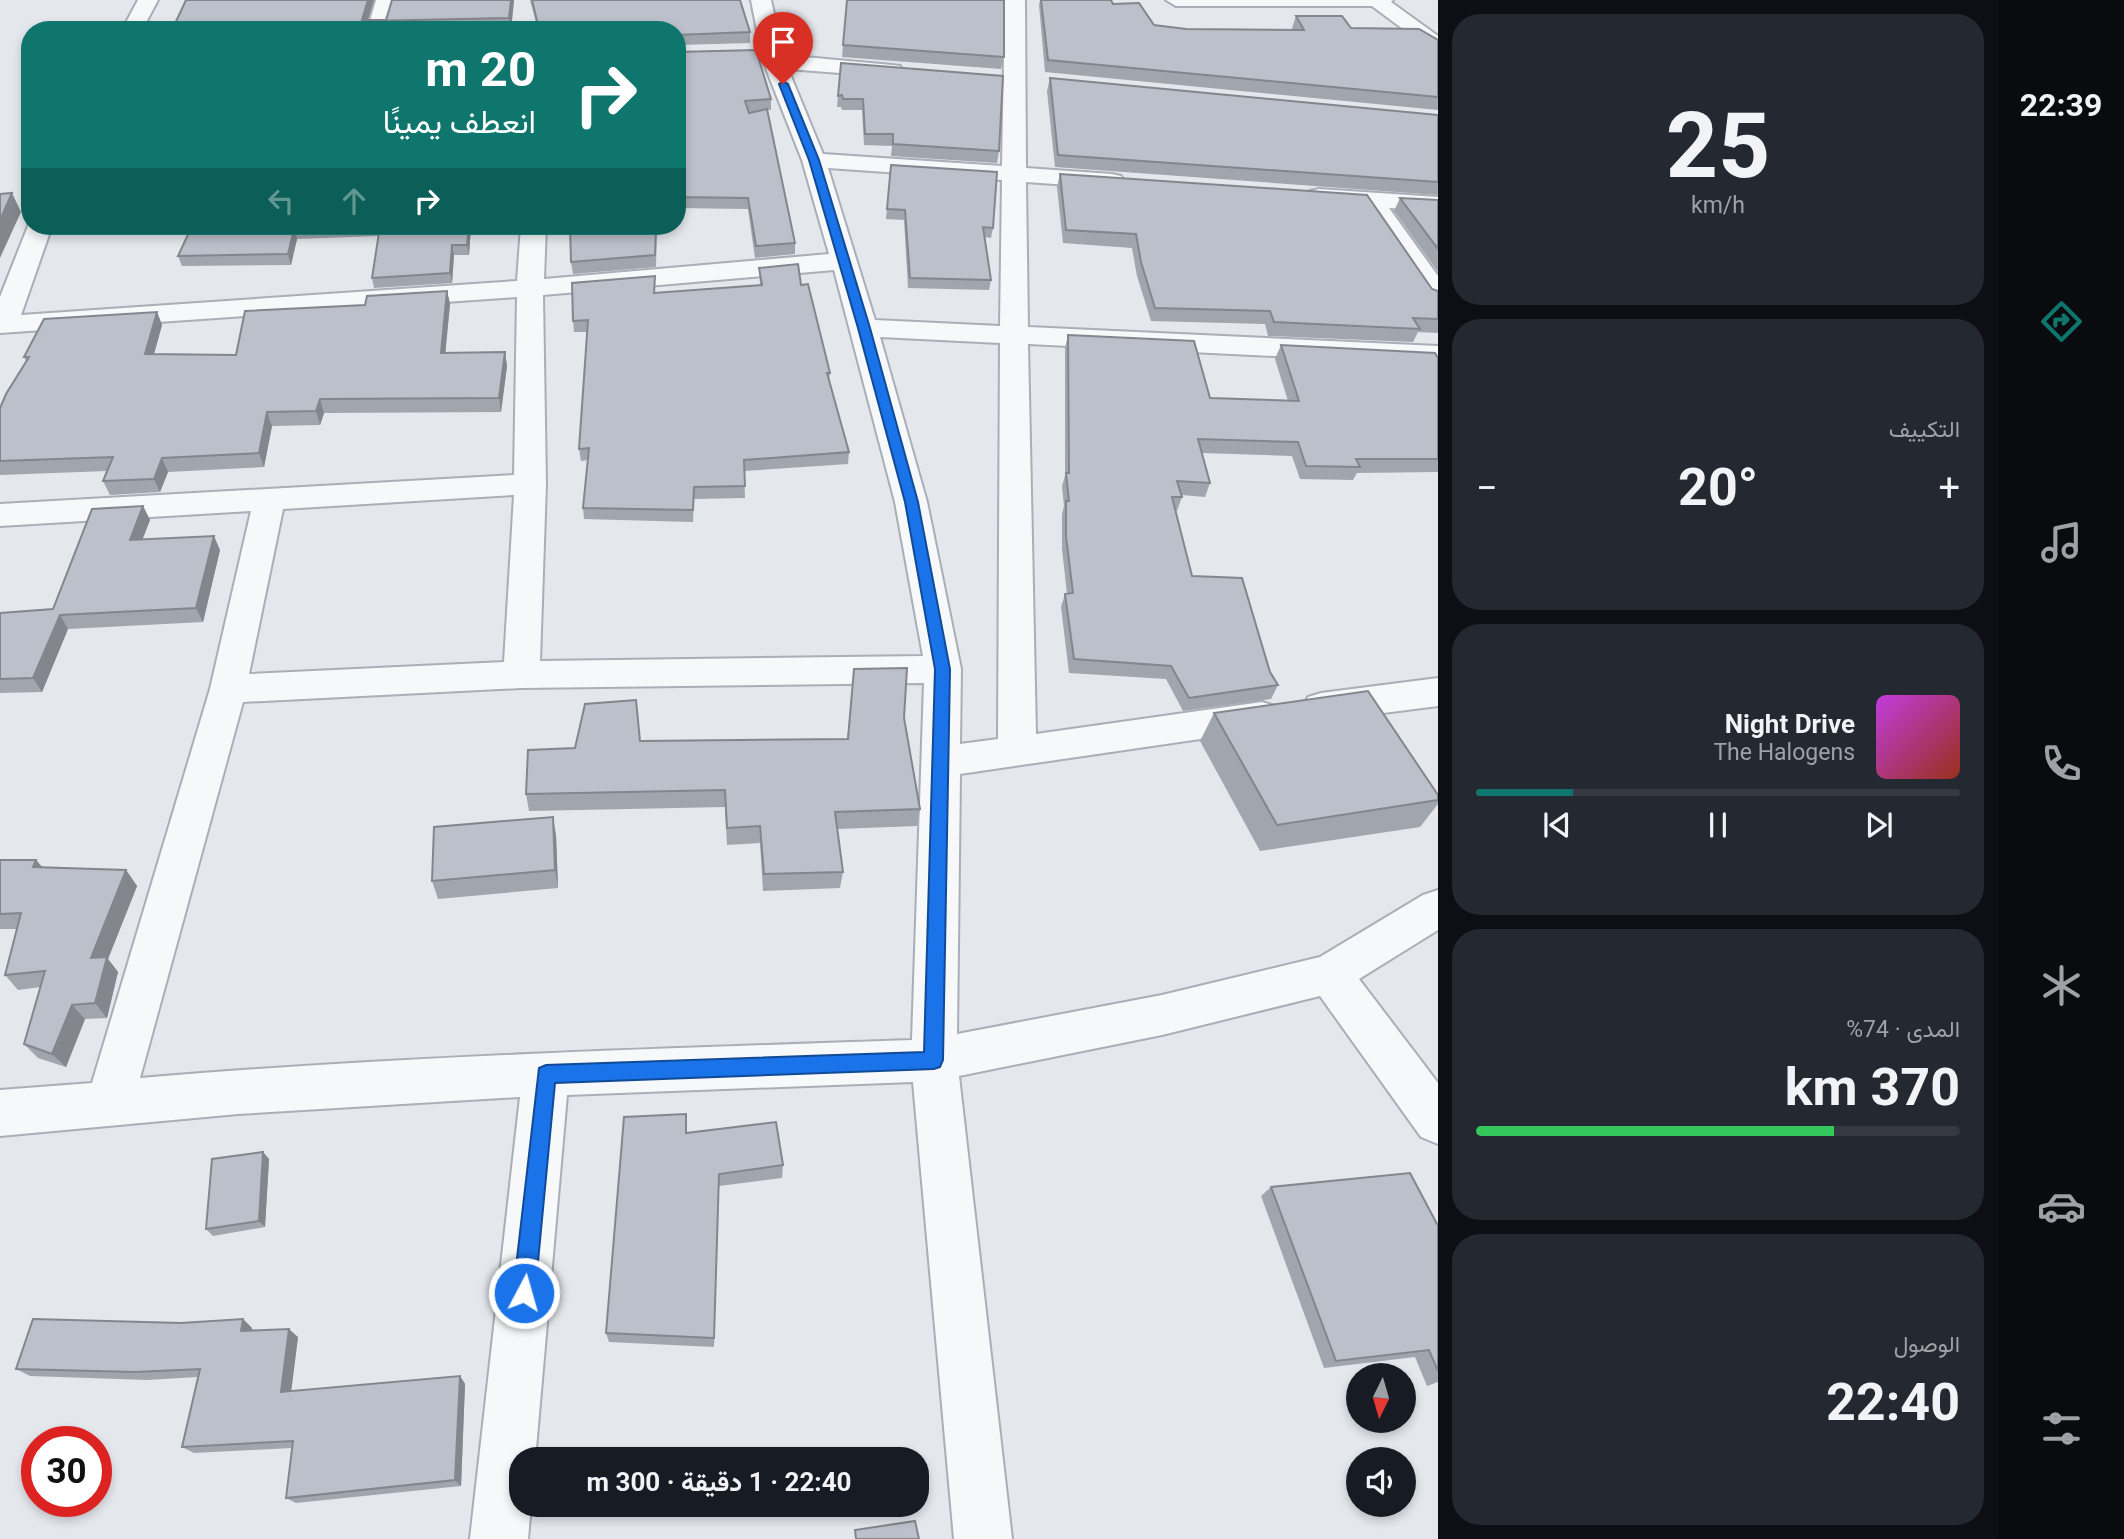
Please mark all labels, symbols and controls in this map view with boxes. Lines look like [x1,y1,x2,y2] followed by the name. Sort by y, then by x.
[753,12.0,813,84] pin
[764,23,802,61] icon: arrive
[425,41,536,98] text: 20 m
[560,49,651,140] icon: right
[2020,86,2102,124] text: 22:39
[1666,93,1770,199] text: 25
[383,103,536,141] text: انعطف يمينًا
[262,182,300,220] icon: left
[335,182,373,220] icon: ahead
[408,182,446,220] icon: right
[1691,192,1745,219] text: km/h
[2037,297,2086,346] icon: directions
[1889,416,1960,443] text: التكييف
[1678,457,1758,518] text: 20°
[1476,466,1498,510] text: −
[1938,466,1960,510] text: +
[2037,518,2086,567] icon: music
[1725,709,1855,739] text: Night Drive
[1713,739,1855,766] text: The Halogens
[2037,739,2086,788] icon: phone
[1538,806,1576,844] icon: previous
[1699,806,1737,844] icon: pause
[1860,806,1898,844] icon: next
[2037,961,2086,1010] icon: climate
[1846,1016,1960,1043] text: المدى · 74%
[1785,1057,1960,1118] text: 370 km
[2037,1182,2086,1231] icon: car
[487,1256,561,1330] position arrow
[1894,1331,1960,1358] text: الوصول
[1346,1363,1416,1433] north arrow
[1346,1363,1416,1517] map controls
[1826,1372,1960,1433] text: 22:40
[2037,1404,2086,1453] icon: filters
[21,1426,112,1517] speed limit sign: 30
[1346,1447,1416,1517] button: sound
[586,1467,852,1497] text: 22:40 · 1 دقيقة · 300 m

